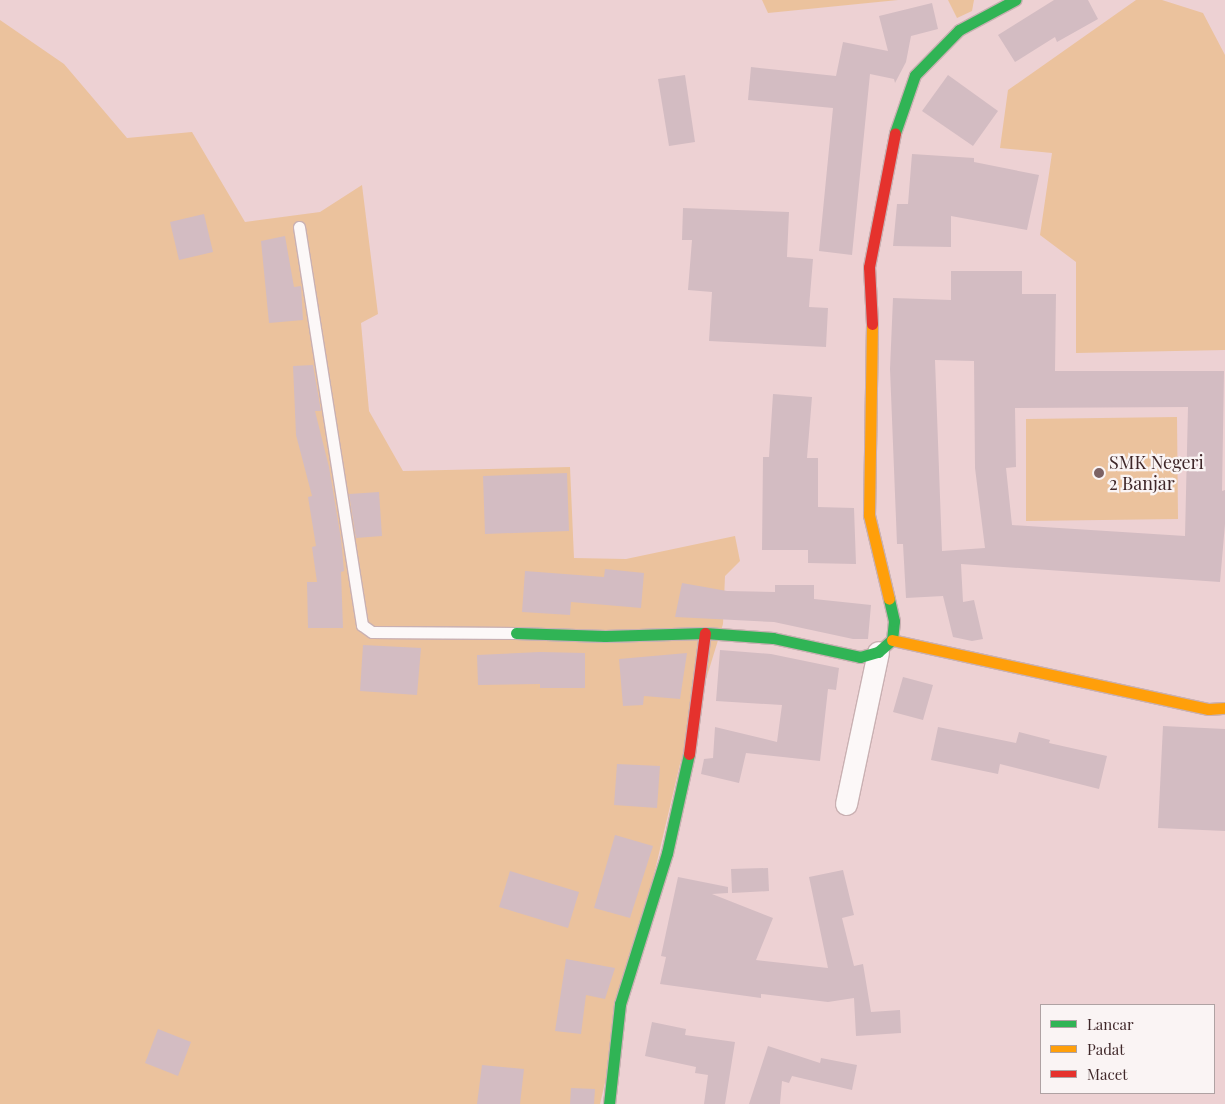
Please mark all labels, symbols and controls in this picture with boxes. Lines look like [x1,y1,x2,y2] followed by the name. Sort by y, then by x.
[1109,452,1204,494] place label: SMK Negeri 2 Banjar
[1093,467,1105,479] marker: SMK Negeri 2 Banjar
[1040,1004,1215,1094] legend
[1087,1014,1134,1034] text: Lancar
[1087,1039,1125,1059] text: Padat
[1087,1064,1128,1084] text: Macet

